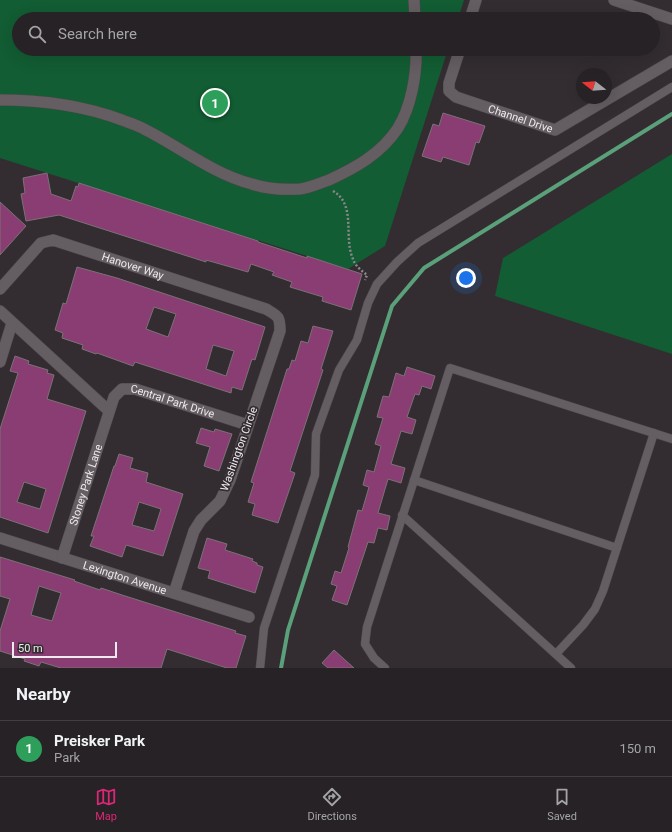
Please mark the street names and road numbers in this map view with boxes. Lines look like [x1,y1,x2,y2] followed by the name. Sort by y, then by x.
[487,102,555,135] street label: Channel Drive
[100,250,166,282] street label: Hanover Way
[131,383,216,420] street label: Central Park Drive
[218,405,260,493] street label: Washington Circle
[66,442,105,527] street label: Stoney Park Lane
[82,558,168,597] street label: Lexington Avenue

